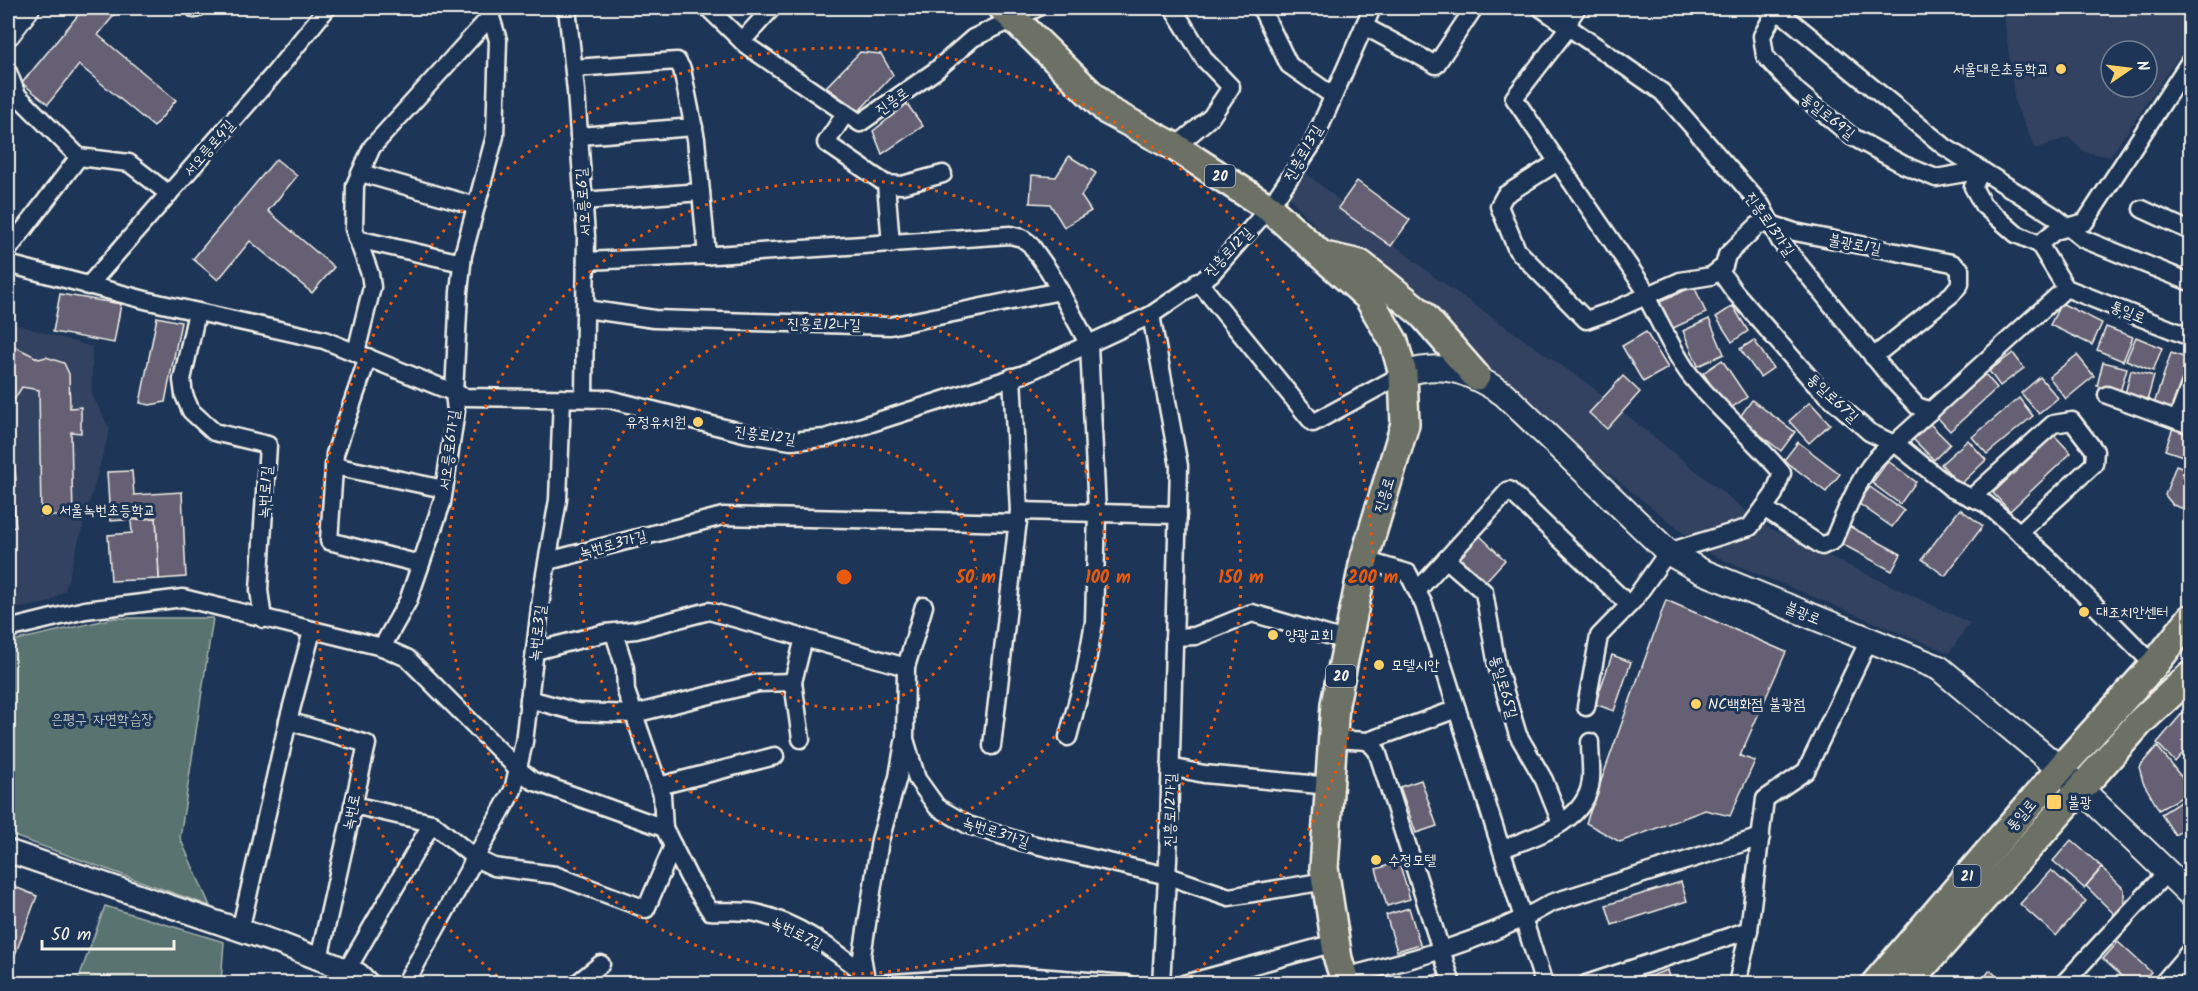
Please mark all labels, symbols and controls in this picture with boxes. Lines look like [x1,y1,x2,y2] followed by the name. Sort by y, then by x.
[2099,39,2159,99] north arrow
[1952,58,2049,82] place label: 서울대은초등학교
[2129,58,2155,74] text: N
[2054,62,2068,76] marker: 서울대은초등학교
[871,82,914,122] street label: 진흥로
[1795,88,1860,146] street label: 통일로69길
[178,115,241,182] street label: 서오릉로4길
[1278,121,1330,186] street label: 진흥로13길
[1205,165,1235,187] road number: 20
[570,167,598,237] street label: 서오릉로6길
[1738,188,1800,262] street label: 진흥로13가길
[1199,222,1259,283] street label: 진흥로12길
[1827,228,1883,262] street label: 불광로1길
[2106,295,2149,331] street label: 통일로
[787,312,861,338] street label: 진흥로12나길
[1801,368,1864,429] street label: 통일로67길
[433,409,467,492] street label: 서오릉로6가길
[626,411,686,435] place label: 유정유치원
[691,415,705,429] marker: 유정유치원
[733,420,797,452] street label: 진흥로12길
[252,465,280,519] street label: 녹번로1길
[1368,474,1402,516] street label: 진흥로
[59,499,156,523] place label: 서울녹번초등학교
[40,503,54,517] marker: 서울녹번초등학교
[577,524,650,565] street label: 녹번로3가길
[955,564,996,593] text: 50 m
[1085,564,1131,593] text: 100 m
[1218,564,1264,593] text: 150 m
[1348,564,1399,593] text: 200 m
[834,567,854,587] centre of rings
[1781,596,1824,632] street label: 불광로
[2096,601,2168,625] place label: 대조치안센터
[523,603,553,663] street label: 녹번로3길
[2077,605,2091,619] marker: 대조치안센터
[1285,624,1333,648] place label: 양광교회
[1266,628,1280,642] marker: 양광교회
[1483,653,1523,722] street label: 통일로65길
[1391,654,1440,678] place label: 모텔시안
[1372,658,1386,672] marker: 모텔시안
[1326,665,1356,687] road number: 20
[1708,693,1806,717] place label: NC백화점 불광점
[1689,697,1703,711] marker: NC백화점 불광점
[51,708,153,732] park label: 은평구 자연학습장
[1158,773,1184,847] street label: 진흥로12가길
[2068,791,2092,815] place label: 불광
[336,792,367,832] street label: 녹번로
[2045,793,2063,811] marker: 불광
[2001,794,2043,837] street label: 통일로
[959,811,1032,855] street label: 녹번로3가길
[1388,849,1436,873] place label: 수정모텔
[1369,853,1383,867] marker: 수정모텔
[1954,865,1980,887] road number: 21
[766,911,827,957] street label: 녹번로7길
[42,913,174,951] scale bar
[51,921,91,950] text: 50 m

